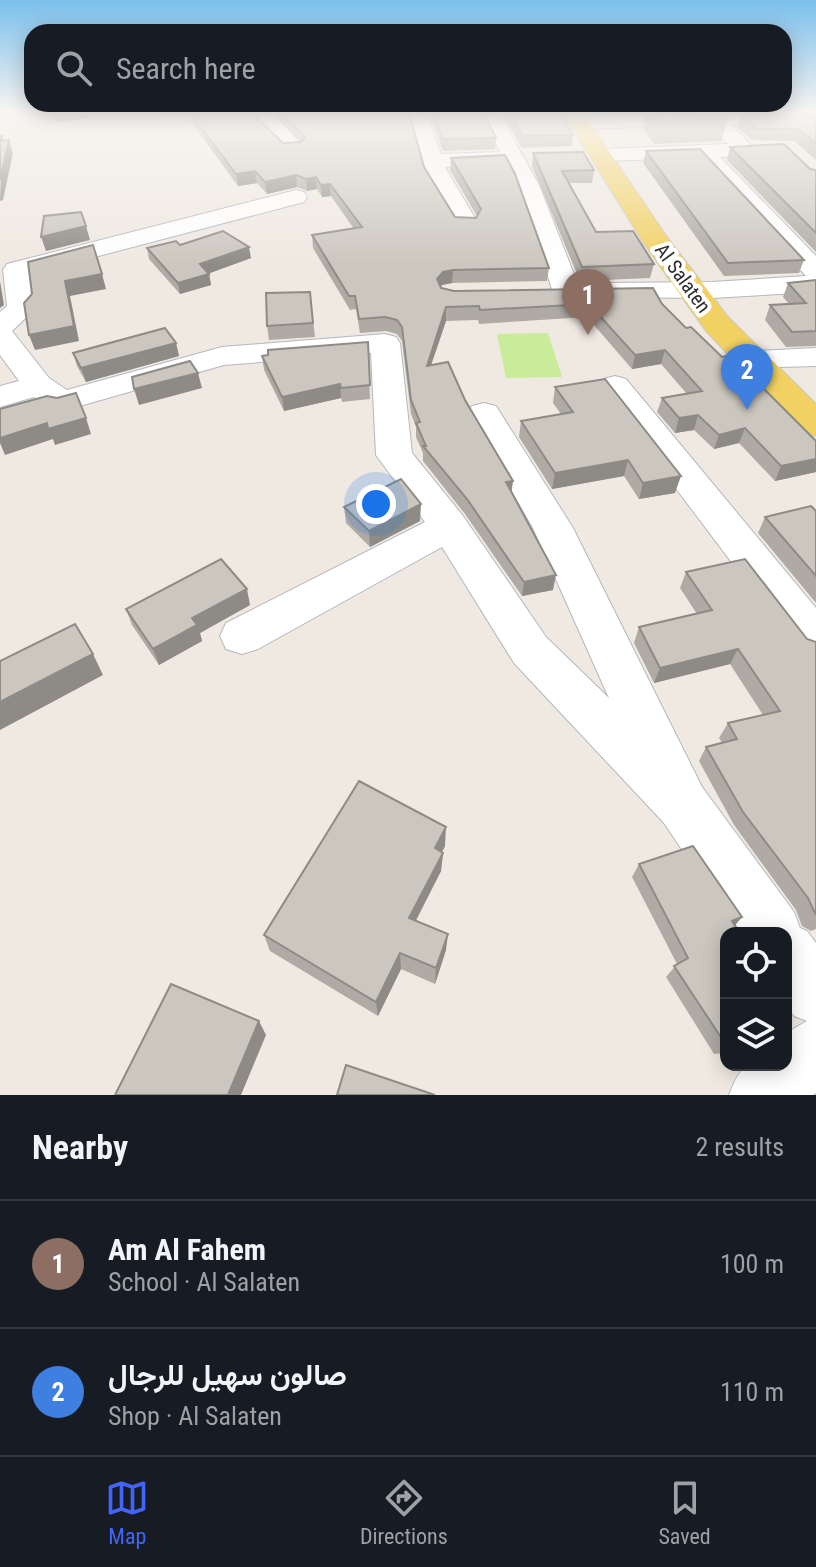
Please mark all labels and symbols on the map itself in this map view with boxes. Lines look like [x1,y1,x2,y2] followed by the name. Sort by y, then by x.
[650,239,716,317] street label: Al Salaten
[562,269,614,335] pin: 1
[721,344,773,410] pin: 2
[356,484,396,524] your location

